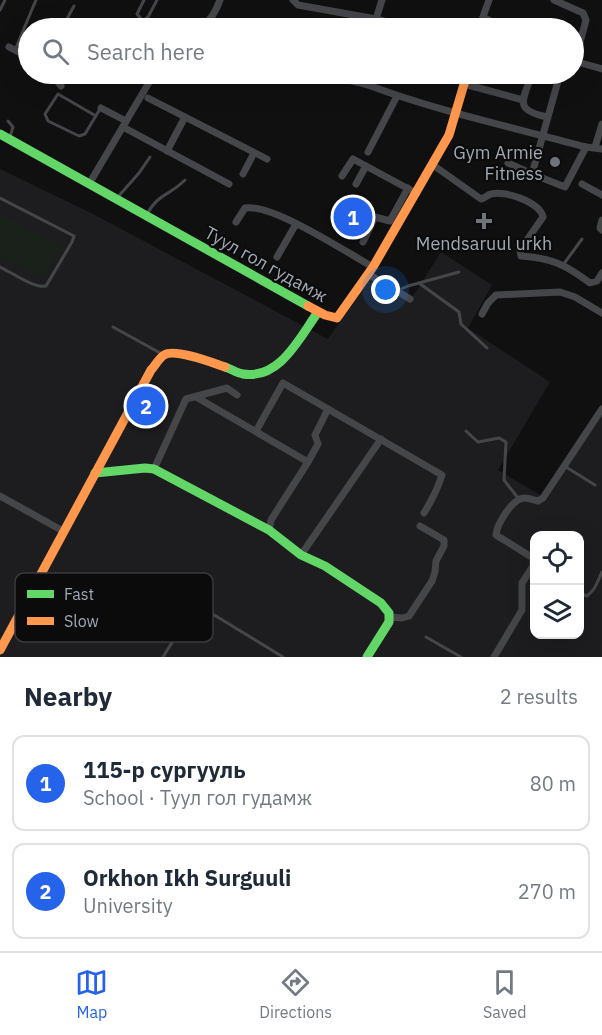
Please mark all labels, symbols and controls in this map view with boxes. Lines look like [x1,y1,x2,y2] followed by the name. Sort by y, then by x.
[18,18,584,84] search box
[39,35,72,68] icon: search
[87,37,205,66] text: Search here
[453,141,543,185] place label: Gym Armie Fitness
[548,155,562,169] marker: Gym Armie Fitness
[334,194,372,240] pin: 1
[475,212,493,230] marker: Mendsaruul urkh
[201,221,332,307] street label: Туул гол гудамж
[416,232,552,255] place label: Mendsaruul urkh
[371,275,400,304] your location
[126,384,166,428] pin: 2
[530,531,584,639] map controls
[530,531,584,585] button: locate
[15,573,213,642] legend
[64,584,94,604] text: Fast
[530,585,584,639] button: layers
[64,611,99,631] text: Slow
[24,679,112,713] text: Nearby
[500,683,578,710] text: 2 results
[83,755,246,784] text: 115-р сургууль
[40,770,52,797] text: 1
[530,770,576,797] text: 80 m
[83,784,312,811] text: School · Туул гол гудамж
[83,863,291,892] text: Orkhon Ikh Surguuli
[40,878,52,905] text: 2
[518,878,576,905] text: 270 m
[83,892,173,919] text: University
[75,966,108,1022] tab: Map
[259,966,332,1022] tab: Directions
[483,966,527,1022] tab: Saved

